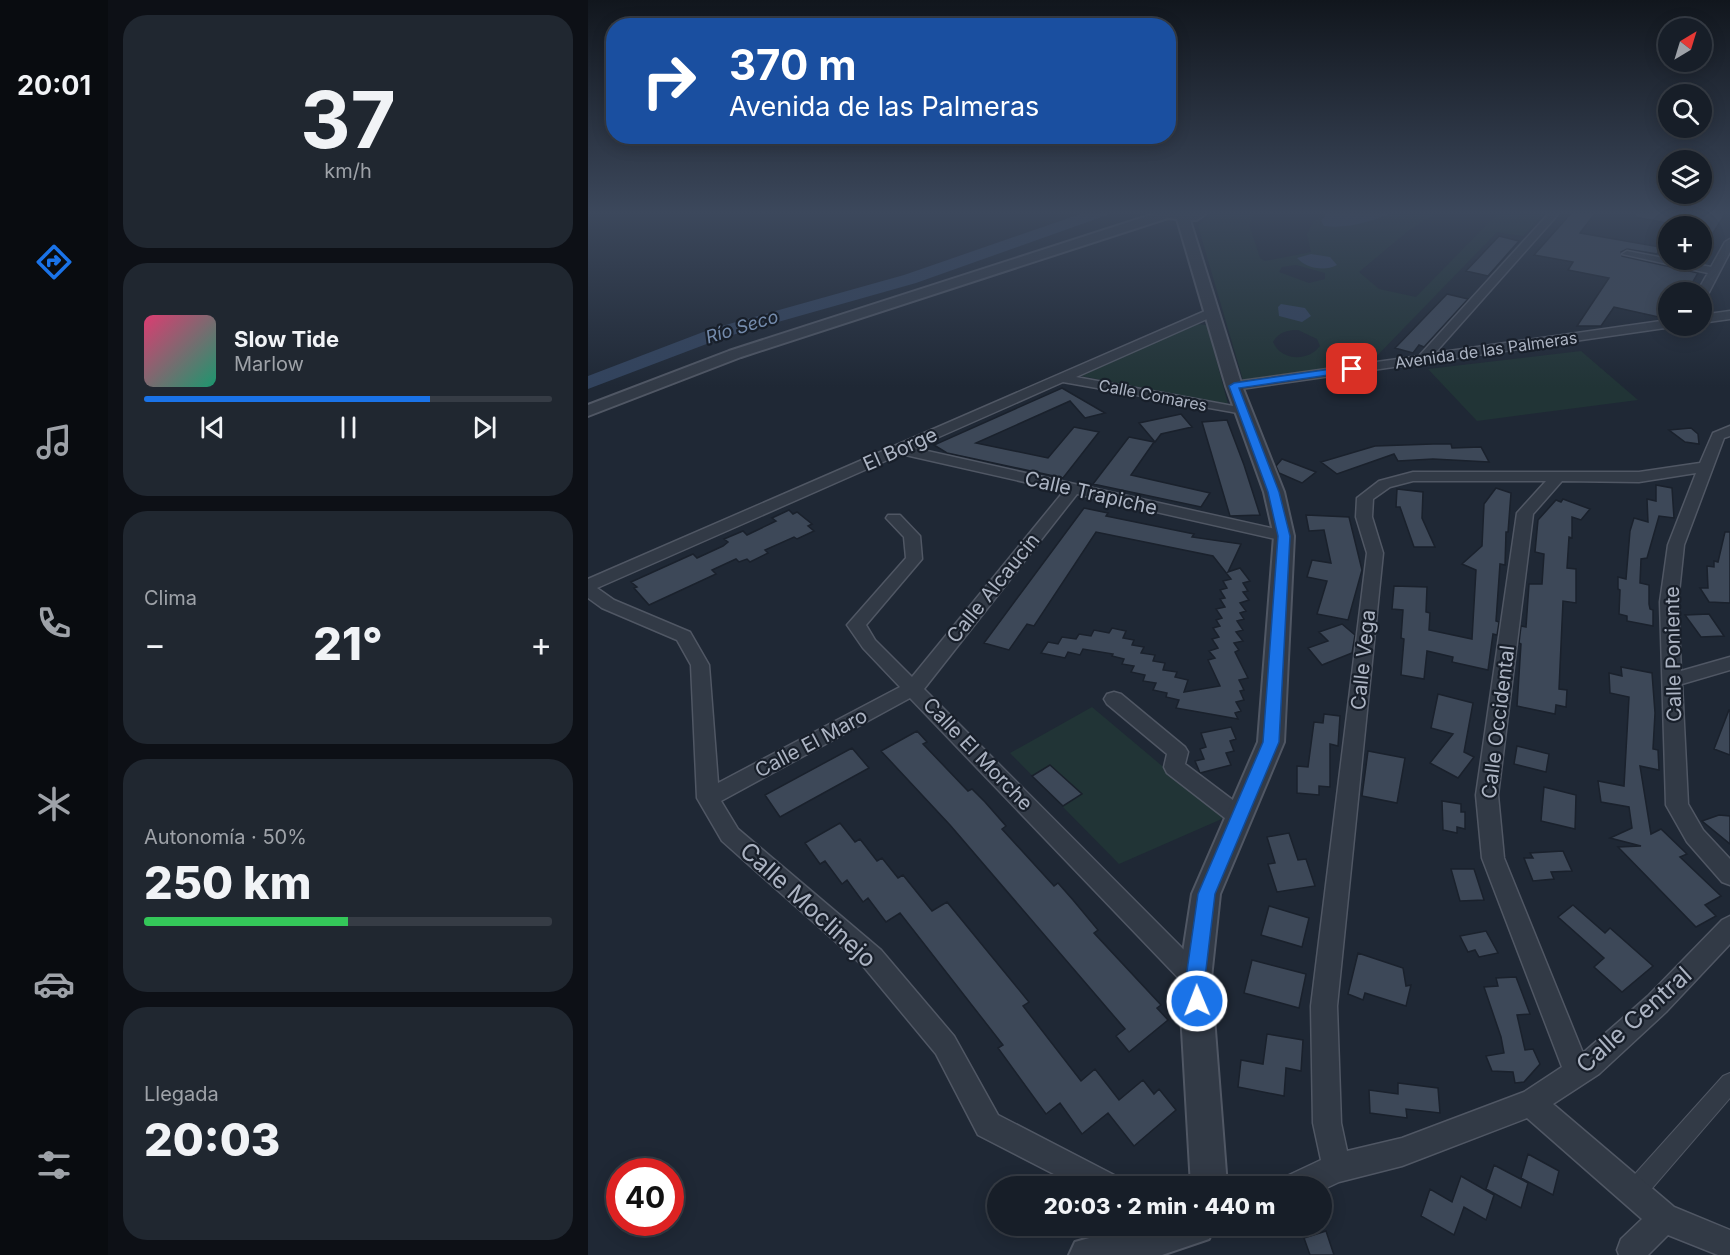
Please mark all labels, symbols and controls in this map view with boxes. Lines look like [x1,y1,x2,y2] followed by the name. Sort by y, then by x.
[1658,18,1712,72] north arrow
[1658,18,1712,336] map controls
[729,39,856,90] text: 370 m
[630,42,708,120] icon: right
[17,69,91,102] text: 20:01
[300,72,396,167] text: 37
[1658,84,1712,138] button: search
[729,90,1039,123] text: Avenida de las Palmeras
[1658,150,1712,204] button: layers
[324,159,372,183] text: km/h
[1658,216,1712,270] button: +
[33,241,75,283] icon: directions
[1658,282,1712,336] button: −
[703,306,781,347] water label: Río Seco
[234,326,339,352] text: Slow Tide
[1394,327,1578,373] street label: Avenida de las Palmeras
[1326,343,1377,394] pin
[234,352,304,376] text: Marlow
[1335,352,1368,385] icon: arrive
[1097,375,1209,415] street label: Calle Comares
[196,411,229,444] icon: previous
[332,411,365,444] icon: pause
[468,411,501,444] icon: next
[33,421,75,463] icon: music
[859,422,941,476] street label: El Borge
[1022,466,1160,520] street label: Calle Trapiche
[941,528,1045,648] street label: Calle Alcaucin
[144,586,197,610] text: Clima
[1660,586,1686,722] street label: Calle Poniente
[33,602,75,644] icon: phone
[1346,609,1380,711] street label: Calle Vega
[313,616,383,671] text: 21°
[144,624,166,664] text: −
[530,624,552,664] text: +
[1477,644,1519,800] street label: Calle Occidental
[918,693,1038,815] street label: Calle El Morche
[751,703,871,783] street label: Calle El Maro
[33,783,75,825] icon: climate
[144,825,307,849] text: Autonomía · 50%
[734,836,882,973] street label: Calle Moclinejo
[144,855,311,910] text: 250 km
[1570,960,1697,1079] street label: Calle Central
[33,963,75,1005] icon: car
[1165,969,1229,1033] position arrow
[144,1082,219,1106] text: Llegada
[144,1112,280,1167] text: 20:03
[33,1144,75,1186] icon: filters
[606,1158,684,1236] speed limit sign: 40
[1044,1193,1275,1219] text: 20:03 · 2 min · 440 m

